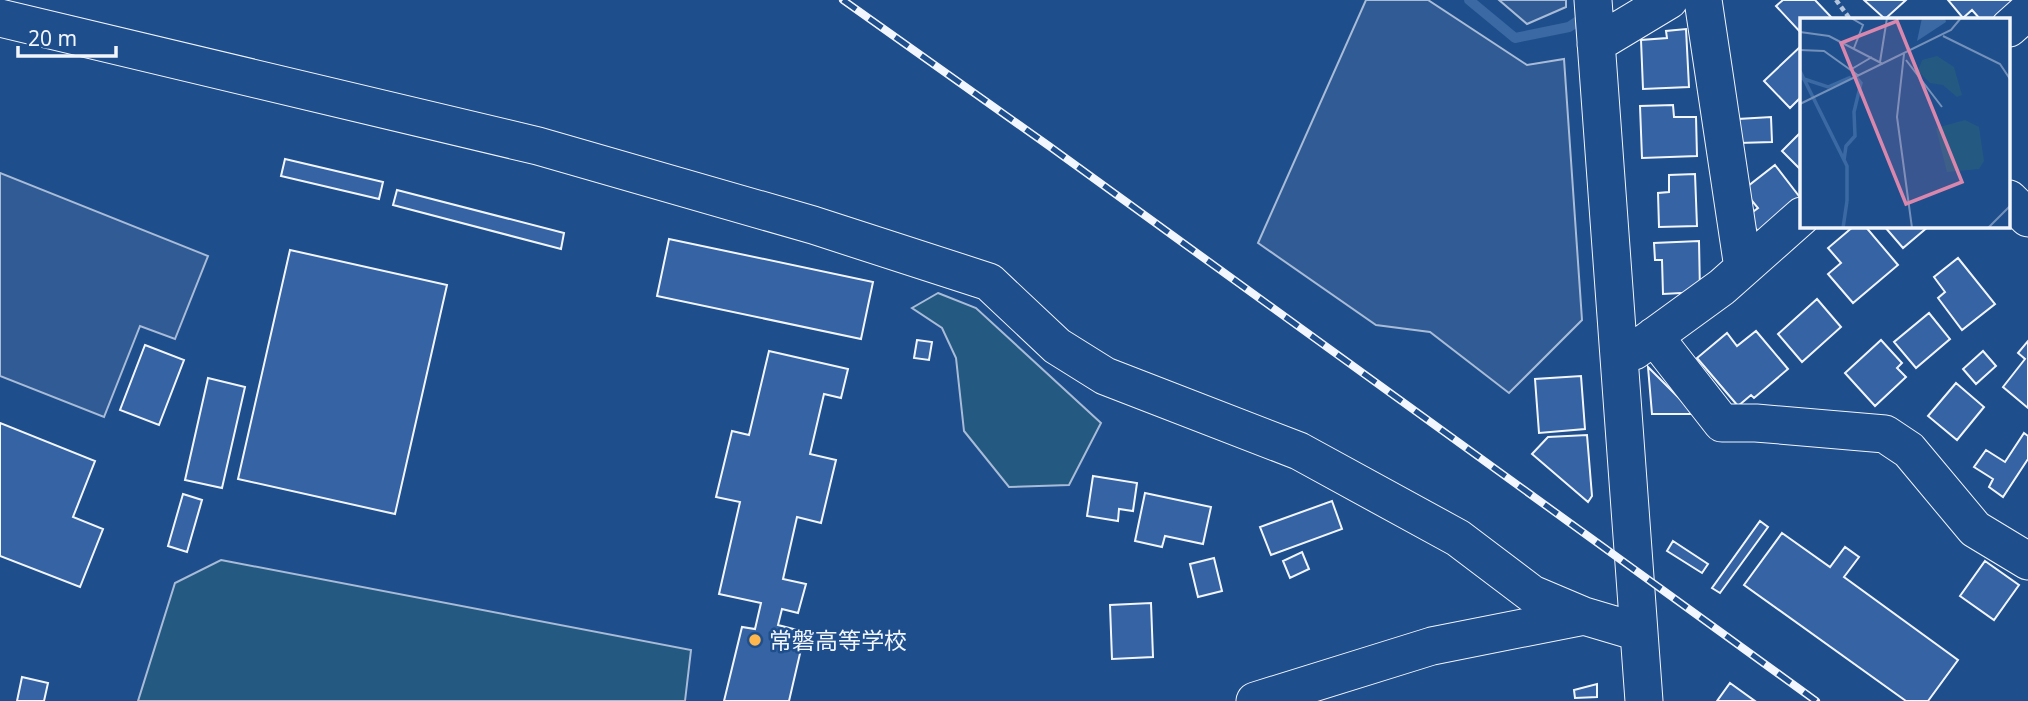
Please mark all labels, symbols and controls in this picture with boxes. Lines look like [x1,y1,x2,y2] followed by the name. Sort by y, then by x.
[18,14,116,58] scale bar
[1800,18,2010,228] inset map
[28,24,77,52] text: 20 m
[769,624,907,656] place label: 常磐高等学校
[747,632,763,648] marker: 常磐高等学校

